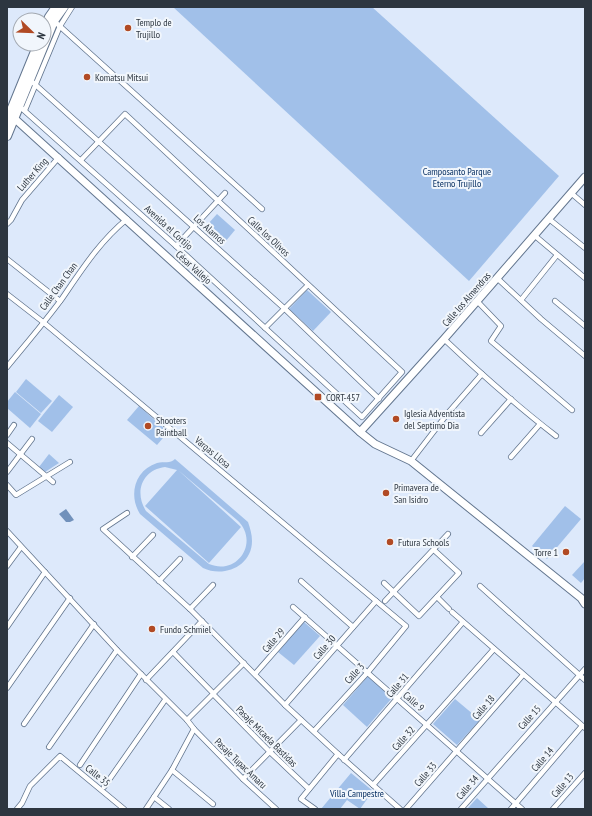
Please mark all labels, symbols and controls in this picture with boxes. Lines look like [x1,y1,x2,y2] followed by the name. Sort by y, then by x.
[12,12,52,52] north arrow
[136,16,172,41] place label: Templo de Trujillo
[123,23,133,33] marker: Templo de Trujillo
[34,30,49,41] text: N
[95,71,148,84] place label: Komatsu Mitsui
[82,72,92,82] marker: Komatsu Mitsui
[14,155,51,194] street label: Luther King
[423,165,491,190] park label: Camposanto Parque Eterno Trujillo
[142,202,196,253] street label: Avenida el Cortijo
[191,212,229,248] street label: Los Alamos
[245,214,293,260] street label: Calle los Olivos
[173,248,214,287] street label: César Vallejo
[37,260,80,313] street label: Calle Chan Chan
[439,269,494,329] street label: Calle los Almendras
[326,391,360,404] place label: CORT-457
[313,392,323,402] marker: CORT-457
[404,407,465,432] place label: Iglesia Adventista del Septimo Dia
[156,414,187,439] place label: Shooters Paintball
[391,414,401,424] marker: Iglesia Adventista del Septimo Dia
[143,421,153,431] marker: Shooters Paintball
[191,433,233,471] street label: Vargas Llosa
[394,481,439,506] place label: Primavera de San Isidro
[381,488,391,498] marker: Primavera de San Isidro
[398,536,450,549] place label: Futura Schools
[385,537,395,547] marker: Futura Schools
[534,546,558,559] place label: Torre 1
[561,547,571,557] marker: Torre 1
[160,623,212,636] place label: Fundo Schmiel
[147,624,157,634] marker: Fundo Schmiel
[259,625,288,655] street label: Calle 29
[310,632,339,662] street label: Calle 30
[342,660,367,687] street label: Calle 3
[383,670,412,700] street label: Calle 31
[400,689,427,714] street label: Calle 9
[469,692,498,722] street label: Calle 18
[515,702,544,732] street label: Calle 15
[233,703,300,770] street label: Pasaje Micaela Bastidas
[389,723,418,753] street label: Calle 32
[212,735,269,792] street label: Pasaje Tupac Amaru
[528,744,557,774] street label: Calle 14
[411,759,440,789] street label: Calle 33
[83,761,113,789] street label: Calle 35
[548,770,577,800] street label: Calle 13
[453,772,482,802] street label: Calle 34
[329,787,384,800] park label: Villa Campestre

